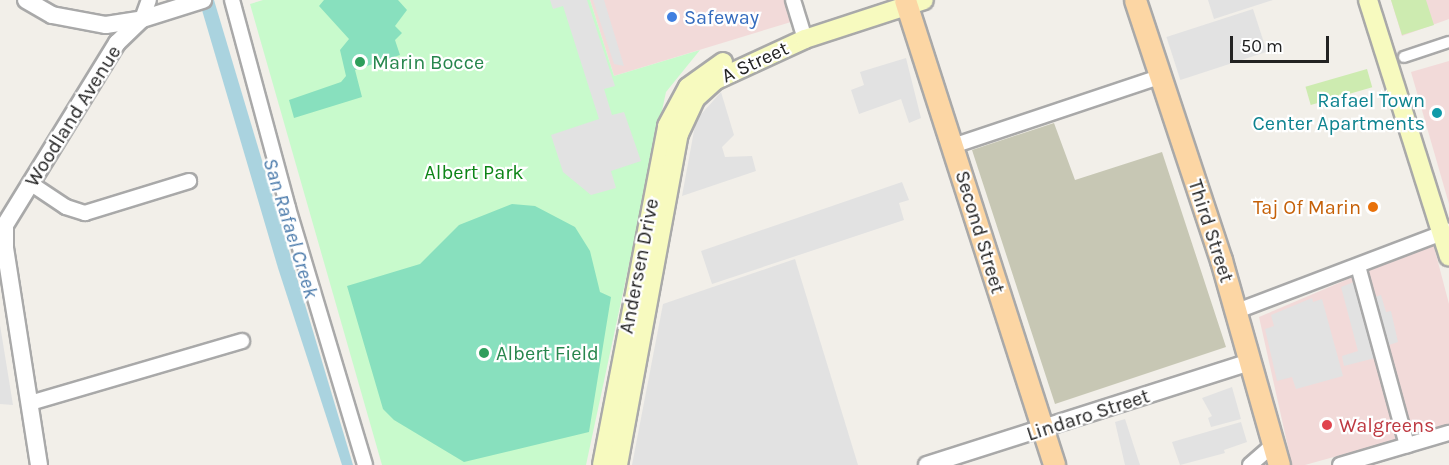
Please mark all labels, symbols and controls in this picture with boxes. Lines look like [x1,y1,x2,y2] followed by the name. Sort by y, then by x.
[684,5,759,29] place label: Safeway
[665,10,679,24] marker: Safeway
[1233,24,1332,62] scale bar
[1241,35,1283,57] text: 50 m
[718,36,792,88] street label: A Street
[20,41,126,191] street label: Woodland Avenue
[372,50,484,74] place label: Marin Bocce
[353,55,367,69] marker: Marin Bocce
[1253,89,1425,136] place label: Rafael Town Center Apartments
[1430,106,1444,120] marker: Rafael Town Center Apartments
[258,155,324,301] water label: San Rafael Creek
[424,160,524,184] park label: Albert Park
[950,168,1010,296] street label: Second Street
[1183,177,1239,285] street label: Third Street
[1253,195,1361,219] place label: Taj Of Marin
[614,196,664,336] street label: Andersen Drive
[1366,200,1380,214] marker: Taj Of Marin
[496,341,599,365] place label: Albert Field
[477,346,491,360] marker: Albert Field
[1023,384,1153,446] street label: Lindaro Street
[1339,413,1434,437] place label: Walgreens
[1320,418,1334,432] marker: Walgreens

